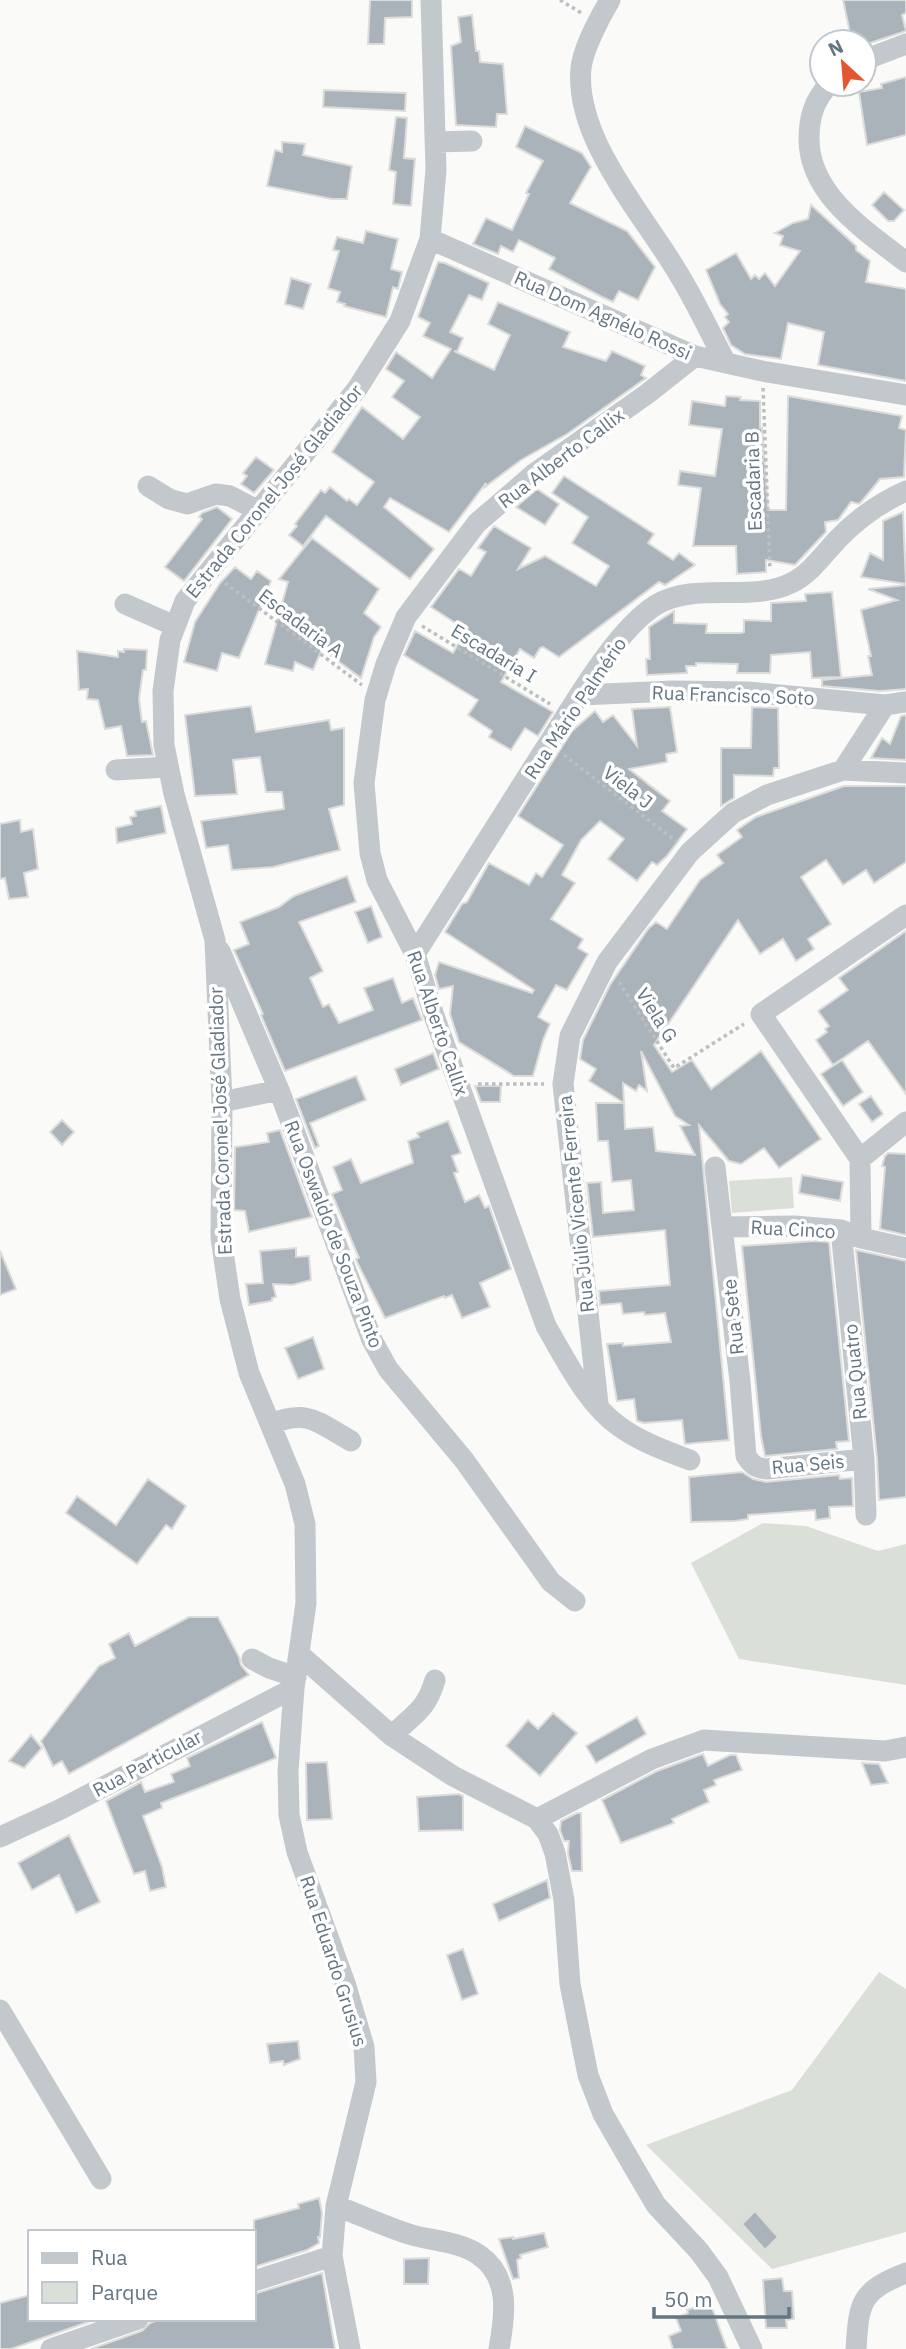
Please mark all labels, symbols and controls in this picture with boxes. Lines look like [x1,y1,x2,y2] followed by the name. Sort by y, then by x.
[808,28,878,98] north arrow
[824,34,847,62] text: N
[511,265,695,365] street label: Rua Dom Agnélo Rossi
[180,379,368,603] street label: Estrada Coronel José Gladiador
[493,403,629,513] street label: Rua Alberto Callix
[739,431,767,531] street label: Escadaria B
[254,583,348,663] street label: Escadaria A
[447,618,541,688] street label: Escadaria I
[519,632,631,784] street label: Rua Mário Palmério
[651,680,815,710] street label: Rua Francisco Soto
[598,760,658,814] street label: Viela J
[402,947,474,1099] street label: Rua Alberto Callix
[631,983,683,1047] street label: Viela G
[203,987,237,1255] street label: Estrada Coronel José Gladiador
[553,1094,599,1314] street label: Rua Júlio Vicente Ferreira
[279,1117,389,1351] street label: Rua Oswaldo de Souza Pinto
[750,1215,836,1243] street label: Rua Cinco
[717,1278,749,1356] street label: Rua Sete
[838,1323,872,1421] street label: Rua Quatro
[771,1449,845,1479] street label: Rua Seis
[88,1724,206,1802] street label: Rua Particular
[295,1872,373,2050] street label: Rua Eduardo Grusius
[28,2230,256,2321] legend
[91,2243,128,2271] text: Rua
[654,2276,789,2320] scale bar
[91,2278,158,2306] text: Parque
[664,2285,713,2313] text: 50 m

